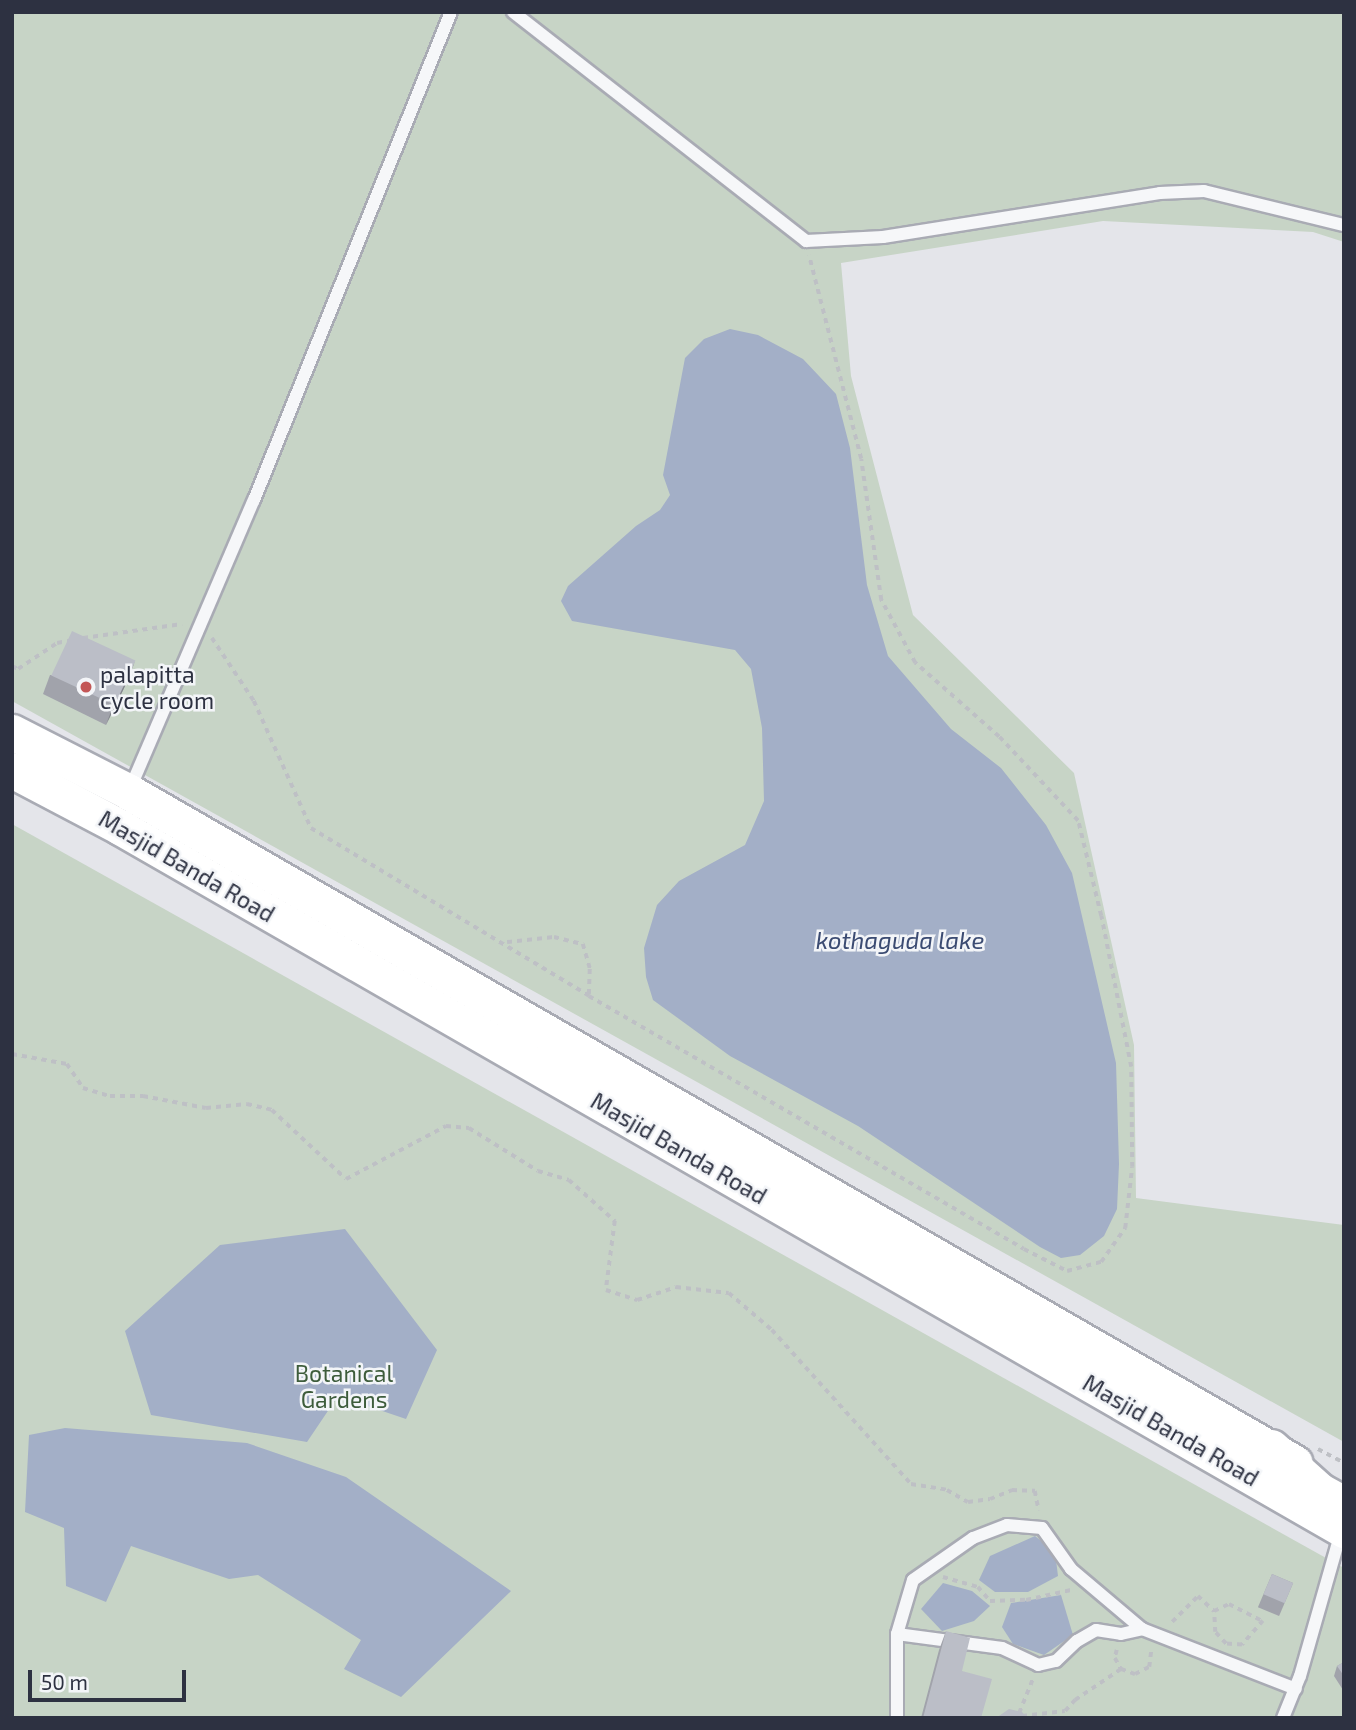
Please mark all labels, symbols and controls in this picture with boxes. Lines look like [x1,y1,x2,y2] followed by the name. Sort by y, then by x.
[100,660,214,714] place label: palapitta cycle room
[78,679,94,695] marker: palapitta cycle room
[94,804,280,928] street label: Masjid Banda Road
[816,926,984,954] water label: kothaguda lake
[586,1086,772,1210] street label: Masjid Banda Road
[295,1359,393,1413] park label: Botanical Gardens
[1078,1368,1264,1492] street label: Masjid Banda Road
[32,1656,189,1700] scale bar
[41,1669,88,1694] text: 50 m

